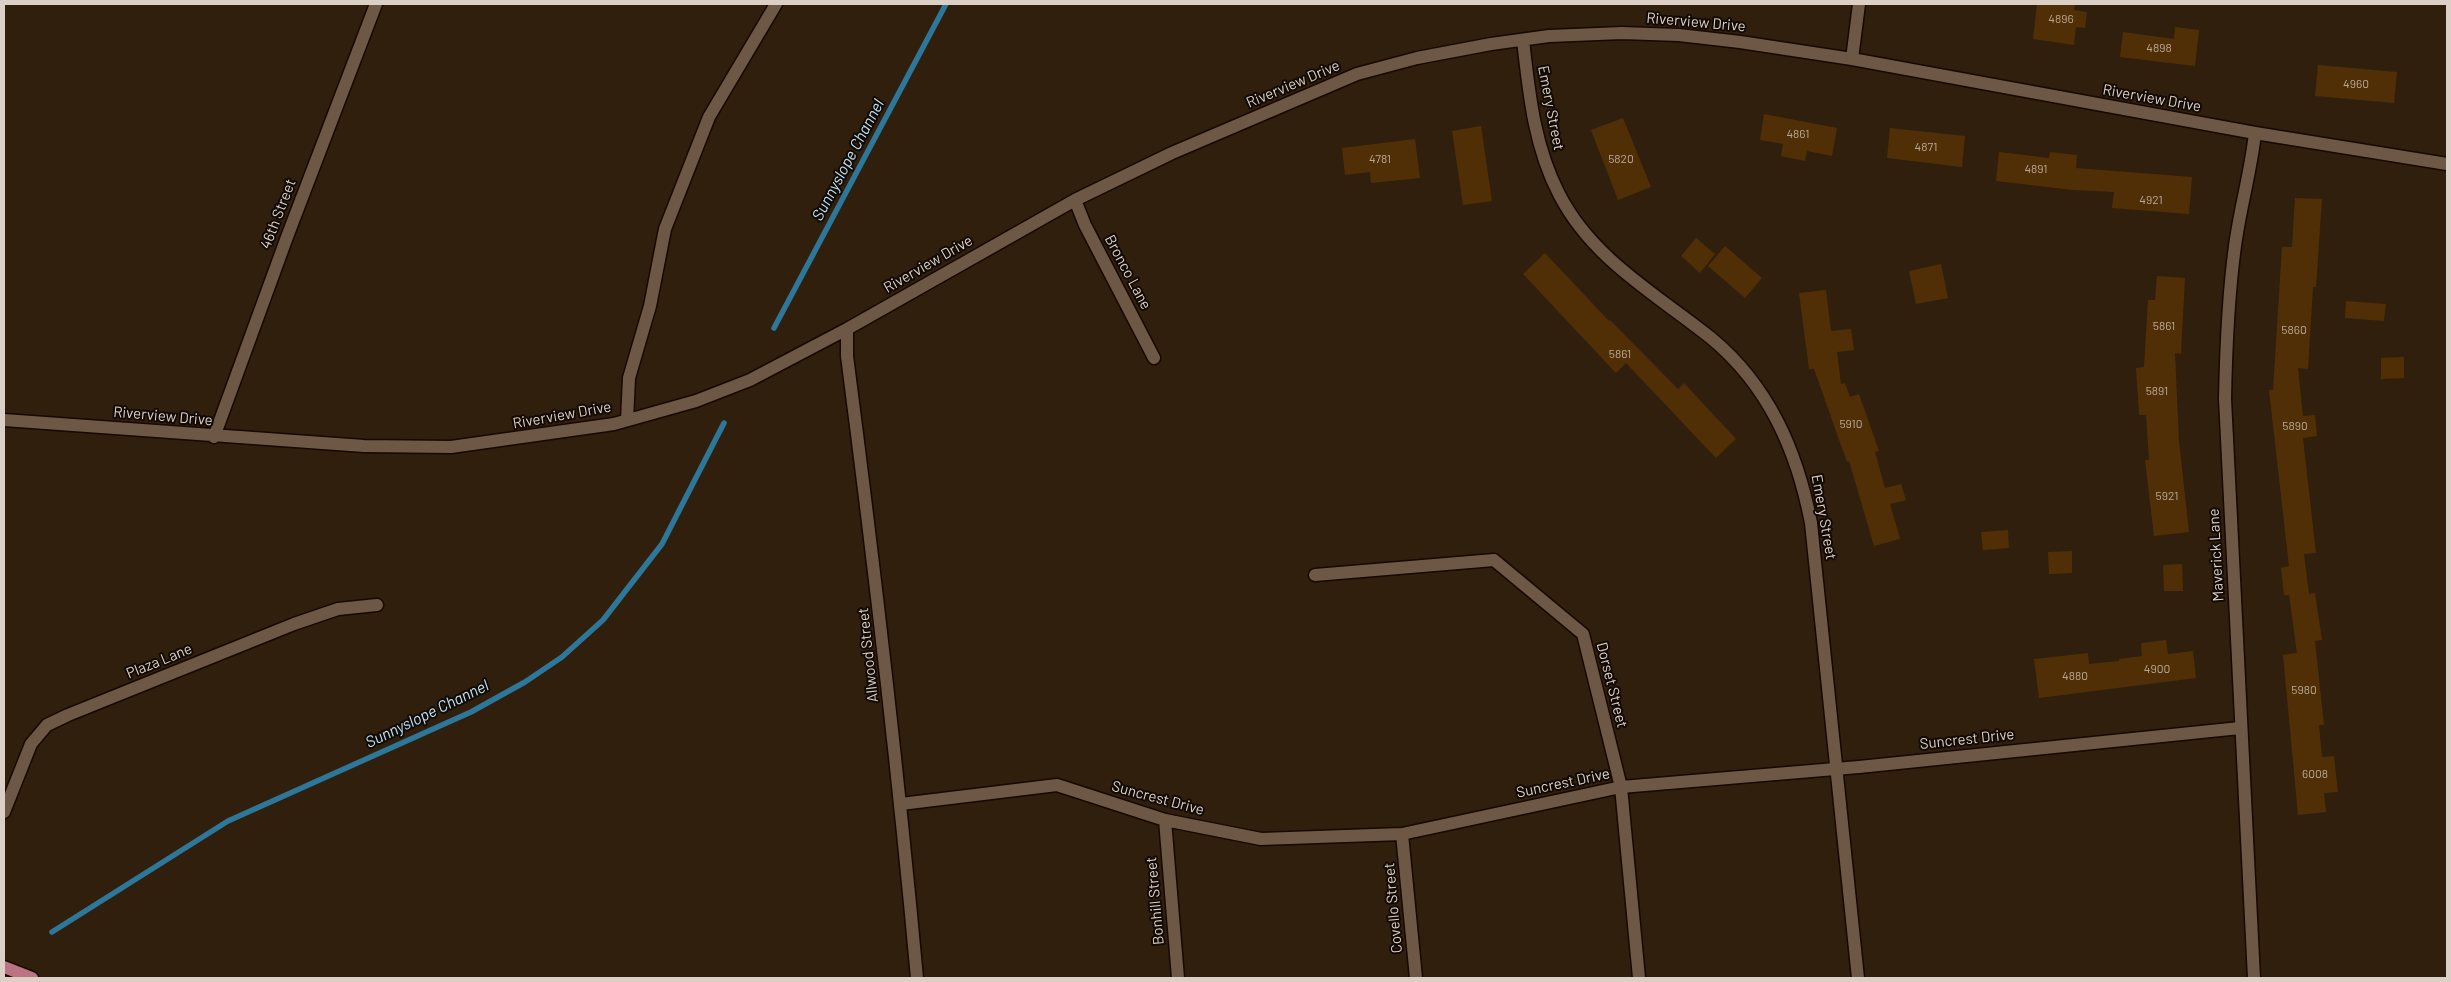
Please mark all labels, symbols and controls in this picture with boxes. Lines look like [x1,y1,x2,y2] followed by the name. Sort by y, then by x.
[1646,9,1746,35] street label: Riverview Drive
[2048,12,2074,26] house number: 4896
[2146,41,2172,55] house number: 4898
[1244,56,1342,112] street label: Riverview Drive
[1534,64,1568,152] street label: Emery Street
[2343,77,2369,91] house number: 4960
[2101,80,2203,116] street label: Riverview Drive
[808,96,888,224] water label: Sunnyslope Channel
[1786,127,1810,141] house number: 4861
[1915,140,1937,154] house number: 4871
[1369,152,1391,166] house number: 4781
[1608,152,1634,166] house number: 5820
[2024,162,2048,176] house number: 4891
[256,176,300,252] street label: 46th Street
[2139,193,2163,207] house number: 4921
[880,231,976,297] street label: Riverview Drive
[1101,232,1155,312] street label: Bronco Lane
[2153,319,2175,333] house number: 5861
[2281,323,2307,337] house number: 5860
[1609,347,1631,361] house number: 5861
[2146,384,2168,398] house number: 5891
[511,397,613,433] street label: Riverview Drive
[113,403,213,429] street label: Riverview Drive
[1839,417,1863,431] house number: 5910
[2282,419,2308,433] house number: 5890
[1808,473,1840,561] street label: Emery Street
[2156,489,2178,503] house number: 5921
[2205,508,2227,602] street label: Maverick Lane
[854,607,882,703] street label: Allwood Street
[123,640,195,682] street label: Plaza Lane
[1593,640,1631,730] street label: Dorset Street
[2144,662,2170,676] house number: 4900
[2062,669,2088,683] house number: 4880
[362,676,492,752] water label: Sunnyslope Channel
[2291,683,2317,697] house number: 5980
[1919,725,2015,753] street label: Suncrest Drive
[1515,764,1611,802] street label: Suncrest Drive
[2302,767,2328,781] house number: 6008
[1110,777,1206,819] street label: Suncrest Drive
[1142,856,1168,946] street label: Bonhill Street
[1380,862,1406,954] street label: Covello Street

